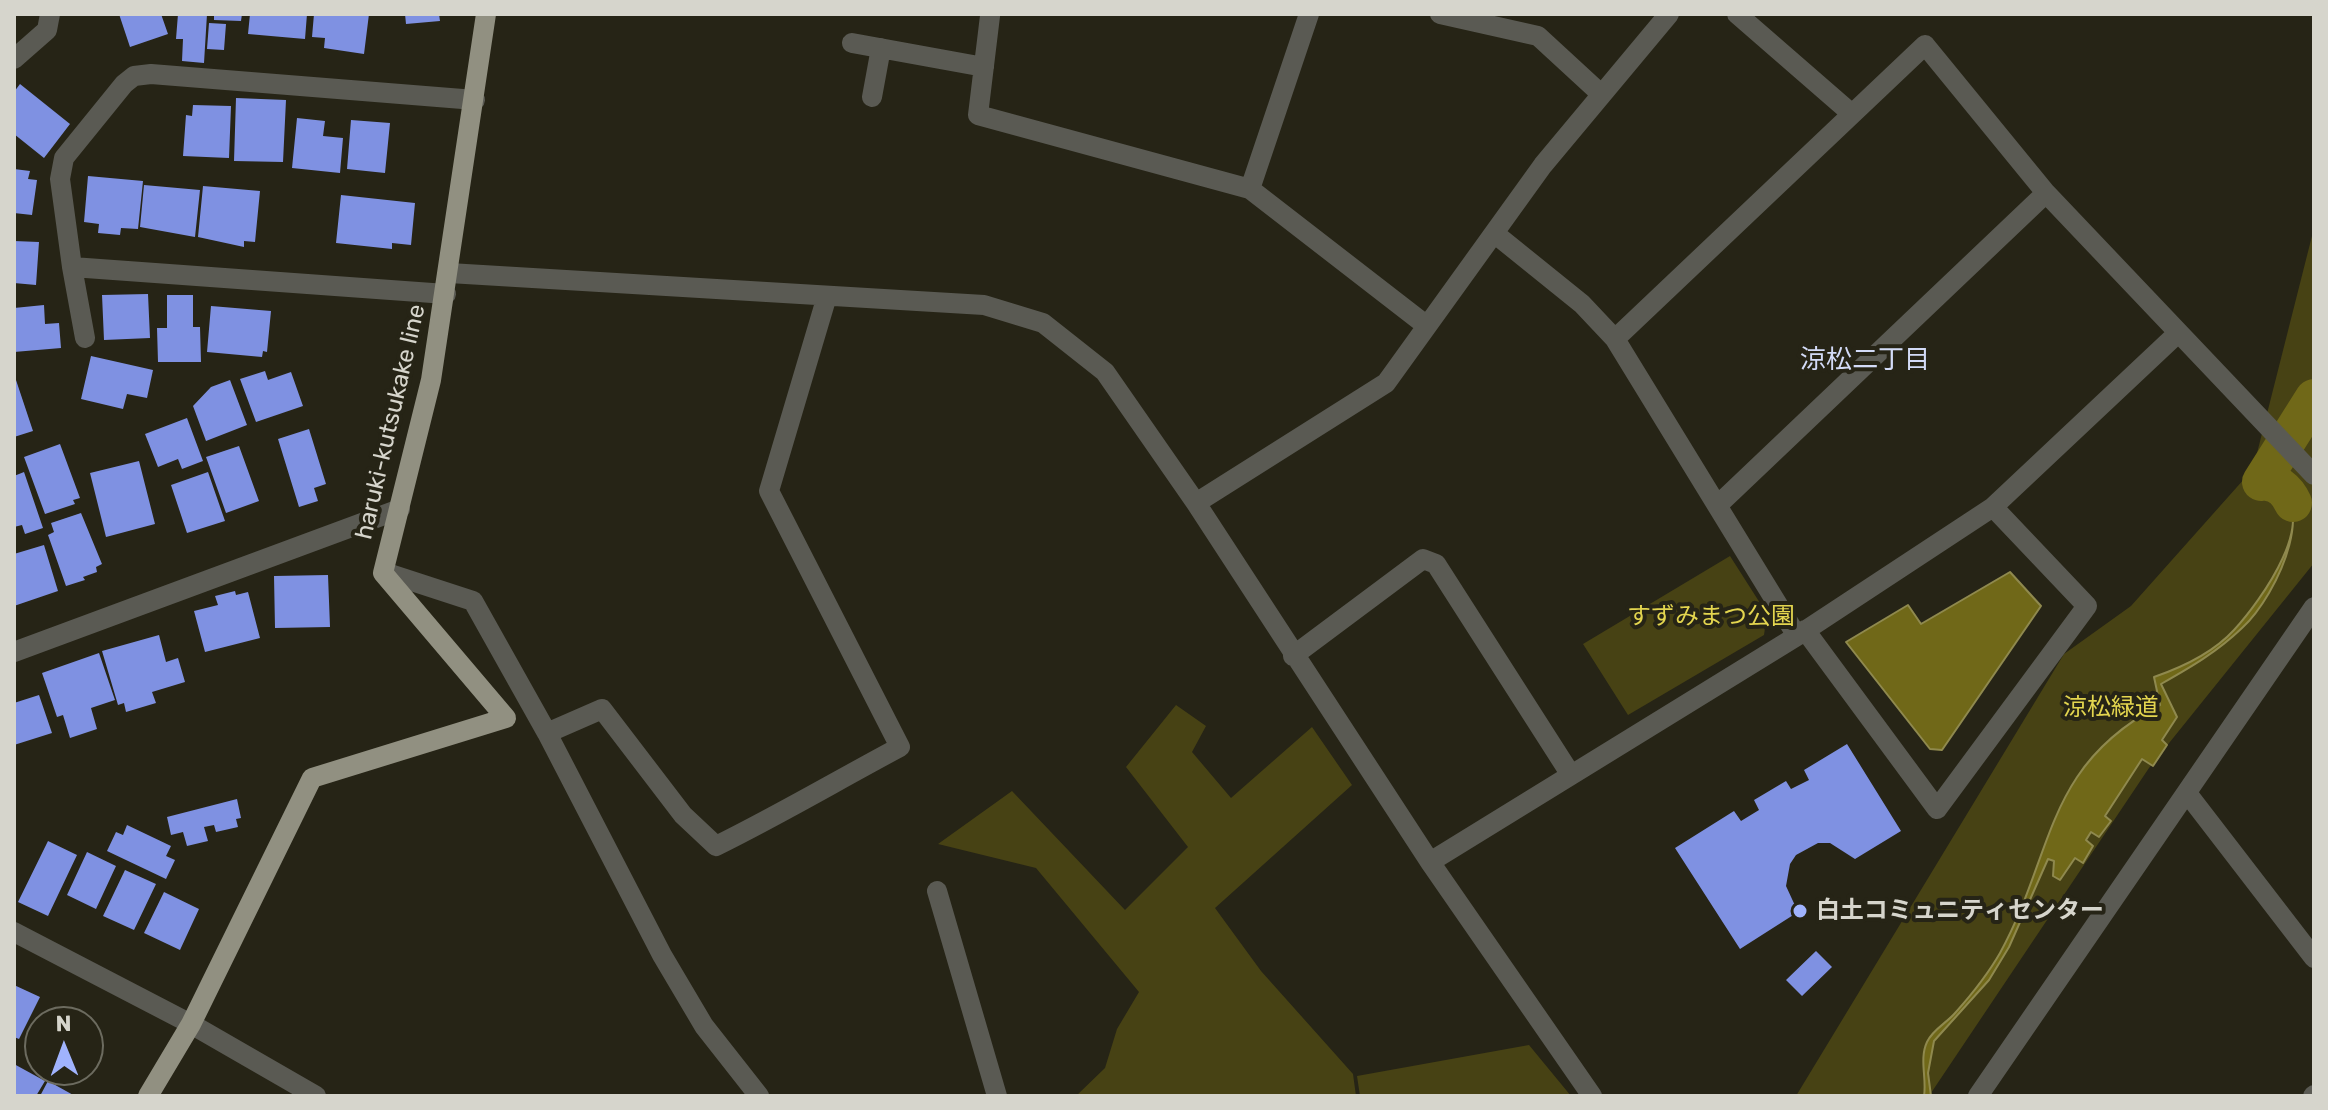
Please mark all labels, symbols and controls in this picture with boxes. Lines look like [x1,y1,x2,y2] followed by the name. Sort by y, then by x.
[350,302,432,542] street label: haruki-kutsukake line
[1800,344,1930,376] district label: 涼松二丁目
[1627,603,1795,631] park label: すずみまつ公園
[2063,694,2159,722] park label: 涼松緑道
[1816,897,2104,925] place label: 白土コミュニティセンター
[1791,902,1809,920] marker: 白土コミュニティセンター
[24,1006,104,1086] north arrow
[55,1010,72,1037] text: N

